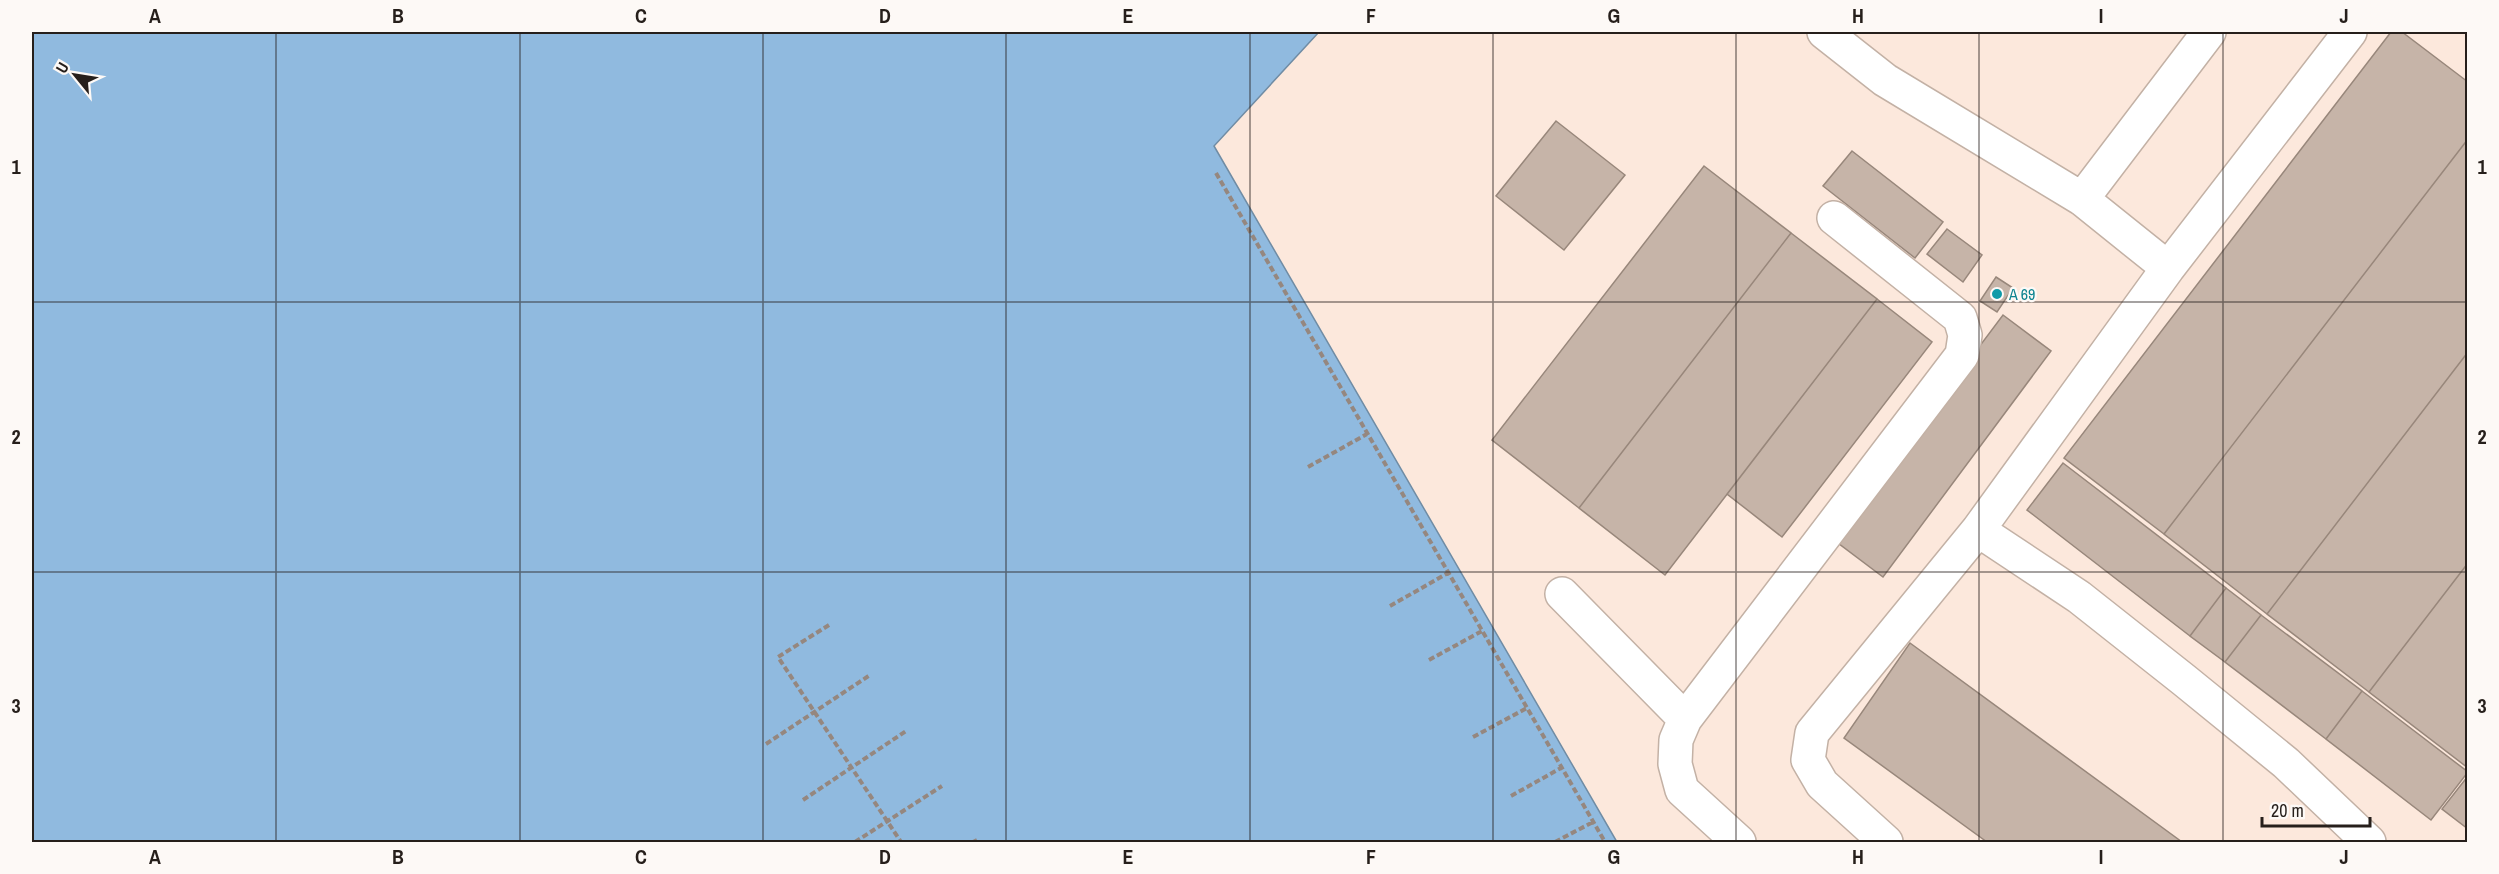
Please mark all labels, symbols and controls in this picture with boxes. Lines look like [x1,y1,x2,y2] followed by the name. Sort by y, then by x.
[149,2,161,29] text: A
[392,2,404,29] text: B
[635,2,647,29] text: C
[879,2,891,29] text: D
[1123,2,1134,29] text: E
[1366,2,1376,29] text: F
[1608,2,1620,29] text: G
[1852,2,1864,29] text: H
[2099,2,2103,29] text: I
[2339,2,2349,29] text: J
[45,45,105,105] north arrow
[50,58,74,77] text: U
[11,153,21,180] text: 1
[2477,153,2487,180] text: 1
[2008,283,2035,305] place label: A 69
[1990,287,2004,301] marker: A 69
[11,423,21,450] text: 2
[2477,423,2487,450] text: 2
[11,692,21,719] text: 3
[2477,692,2487,719] text: 3
[2262,790,2370,828] scale bar
[2271,798,2304,823] text: 20 m
[149,843,161,870] text: A
[392,843,404,870] text: B
[635,843,647,870] text: C
[879,843,891,870] text: D
[1123,843,1134,870] text: E
[1366,843,1376,870] text: F
[1608,843,1620,870] text: G
[1852,843,1864,870] text: H
[2099,843,2103,870] text: I
[2339,843,2349,870] text: J

